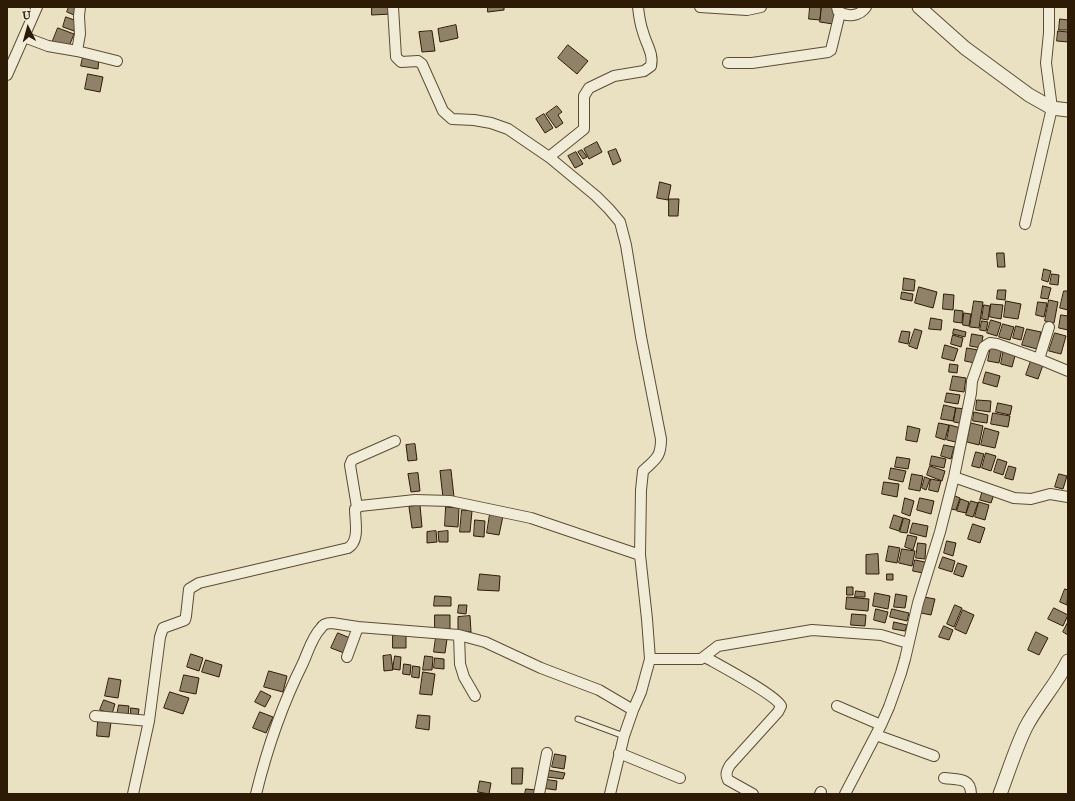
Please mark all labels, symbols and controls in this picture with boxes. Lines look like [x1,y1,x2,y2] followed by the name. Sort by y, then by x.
[8,8,48,48] north arrow
[22,9,32,22] text: U

